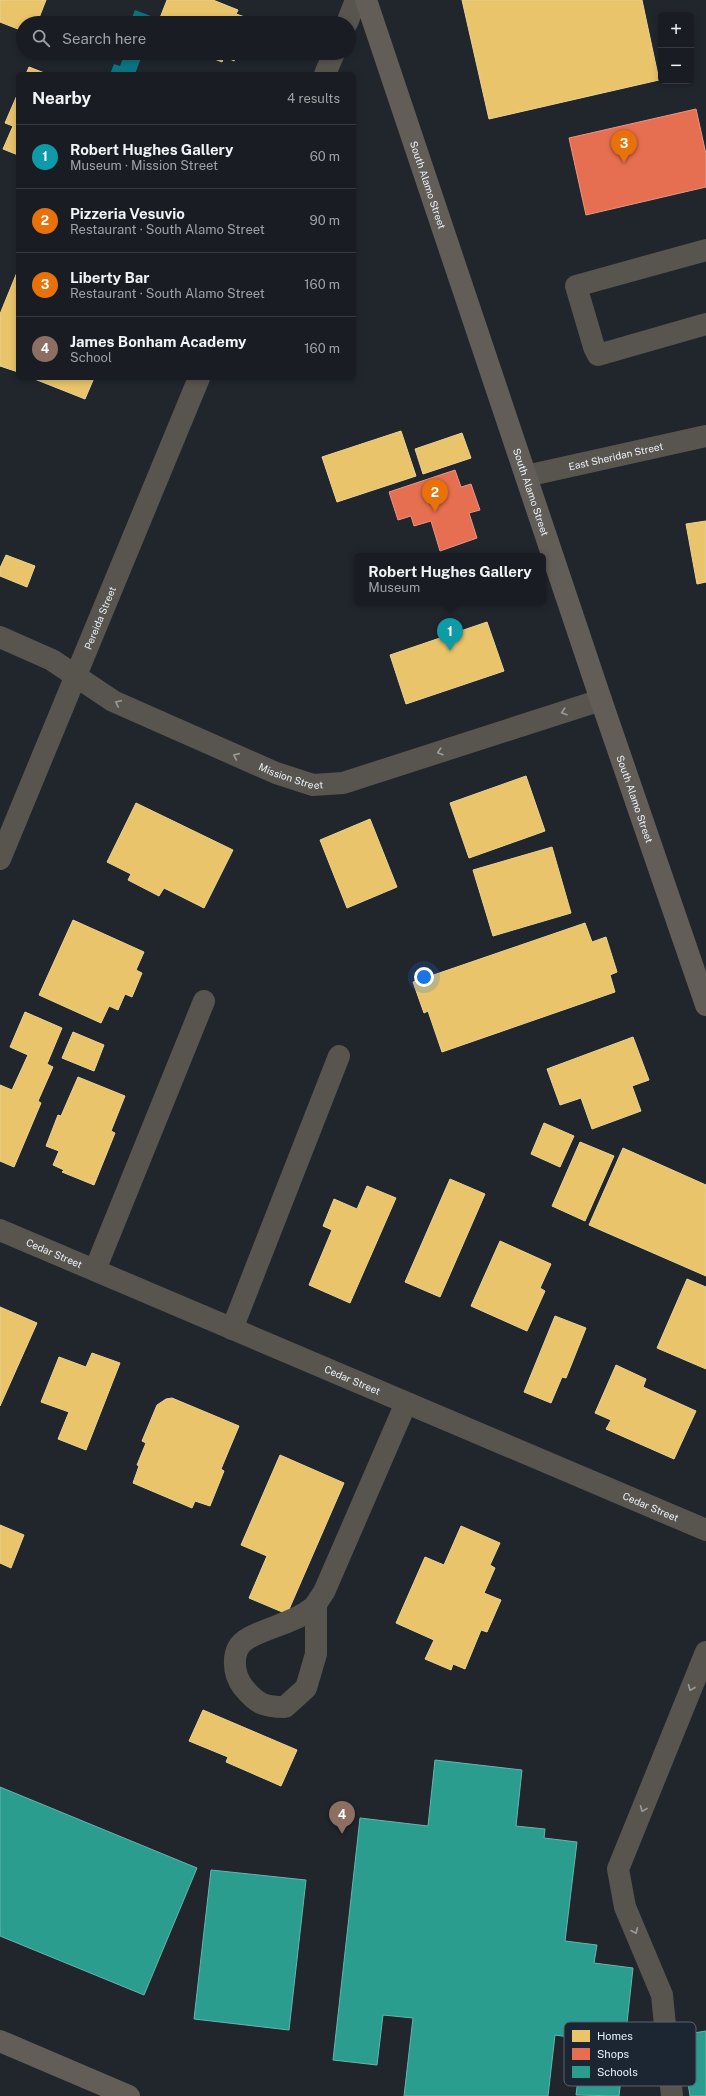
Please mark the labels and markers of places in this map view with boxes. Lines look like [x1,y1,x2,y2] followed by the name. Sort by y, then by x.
[611,130,637,163] pin: 3
[422,479,448,512] pin: 2
[437,618,463,651] pin: 1
[329,1801,355,1834] pin: 4

